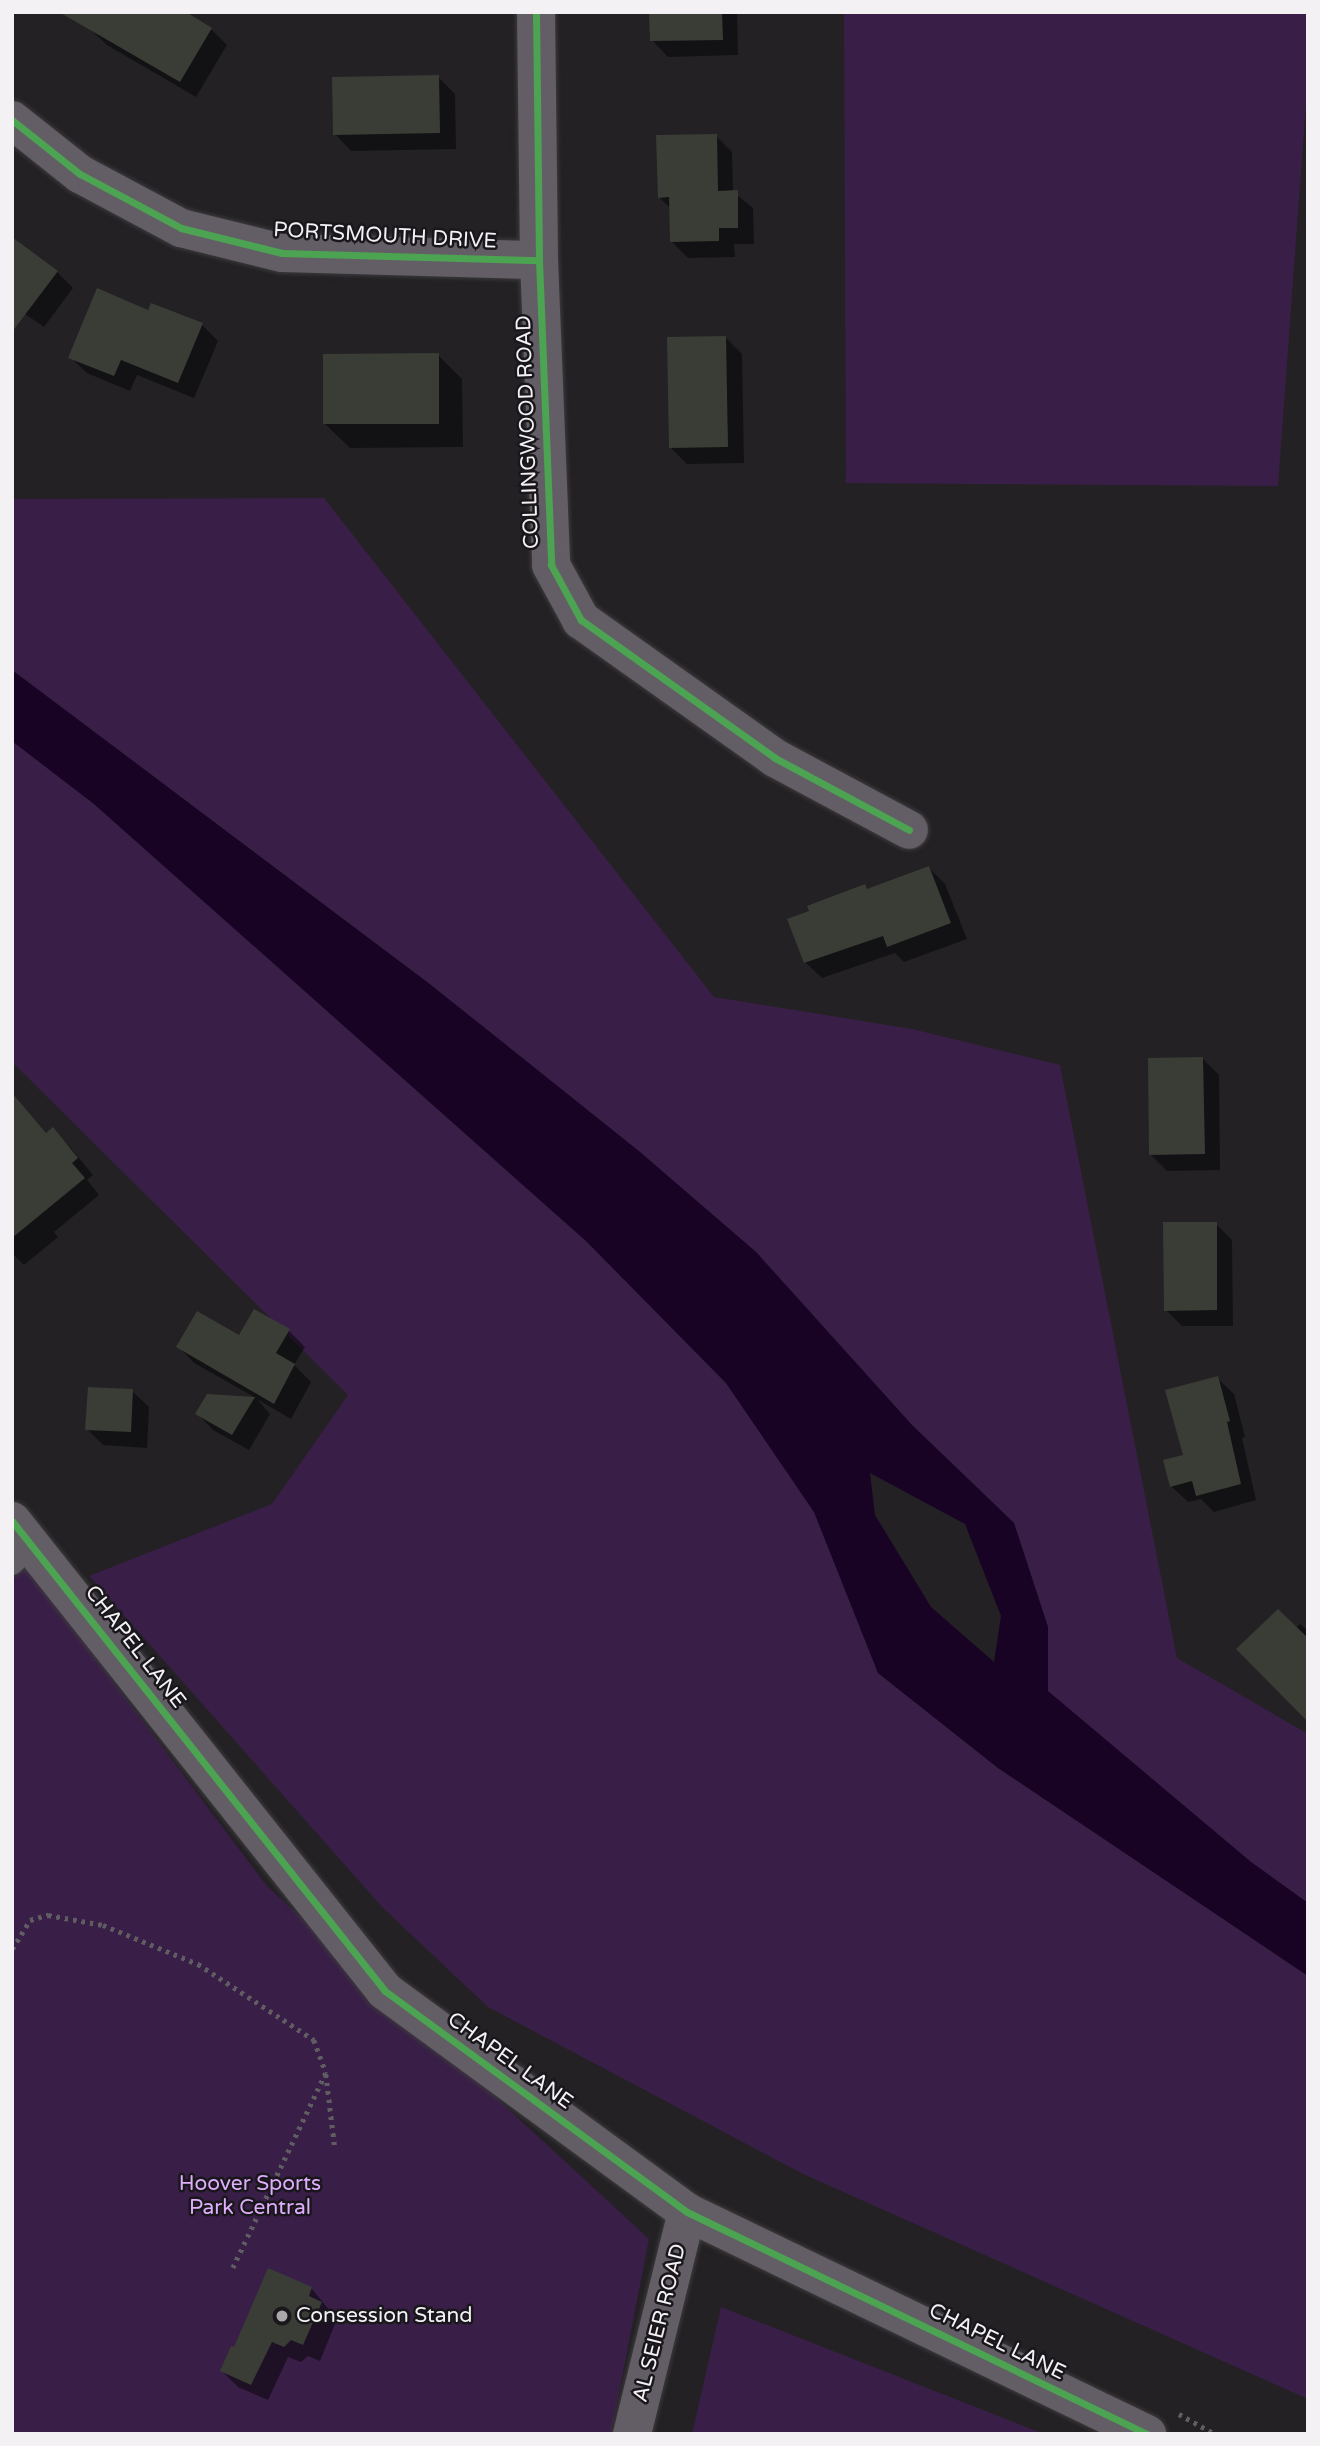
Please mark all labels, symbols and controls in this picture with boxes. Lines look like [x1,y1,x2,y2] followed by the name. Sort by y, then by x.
[273,218,497,254] street label: PORTSMOUTH DRIVE
[511,315,545,549] street label: COLLINGWOOD ROAD
[79,1581,191,1713] street label: CHAPEL LANE
[442,2007,578,2115] street label: CHAPEL LANE
[179,2171,321,2221] park label: Hoover Sports Park Central
[628,2241,692,2405] street label: AL SEIER ROAD
[925,2298,1069,2386] street label: CHAPEL LANE
[296,2303,473,2329] place label: Consession Stand
[274,2308,290,2324] marker: Consession Stand

